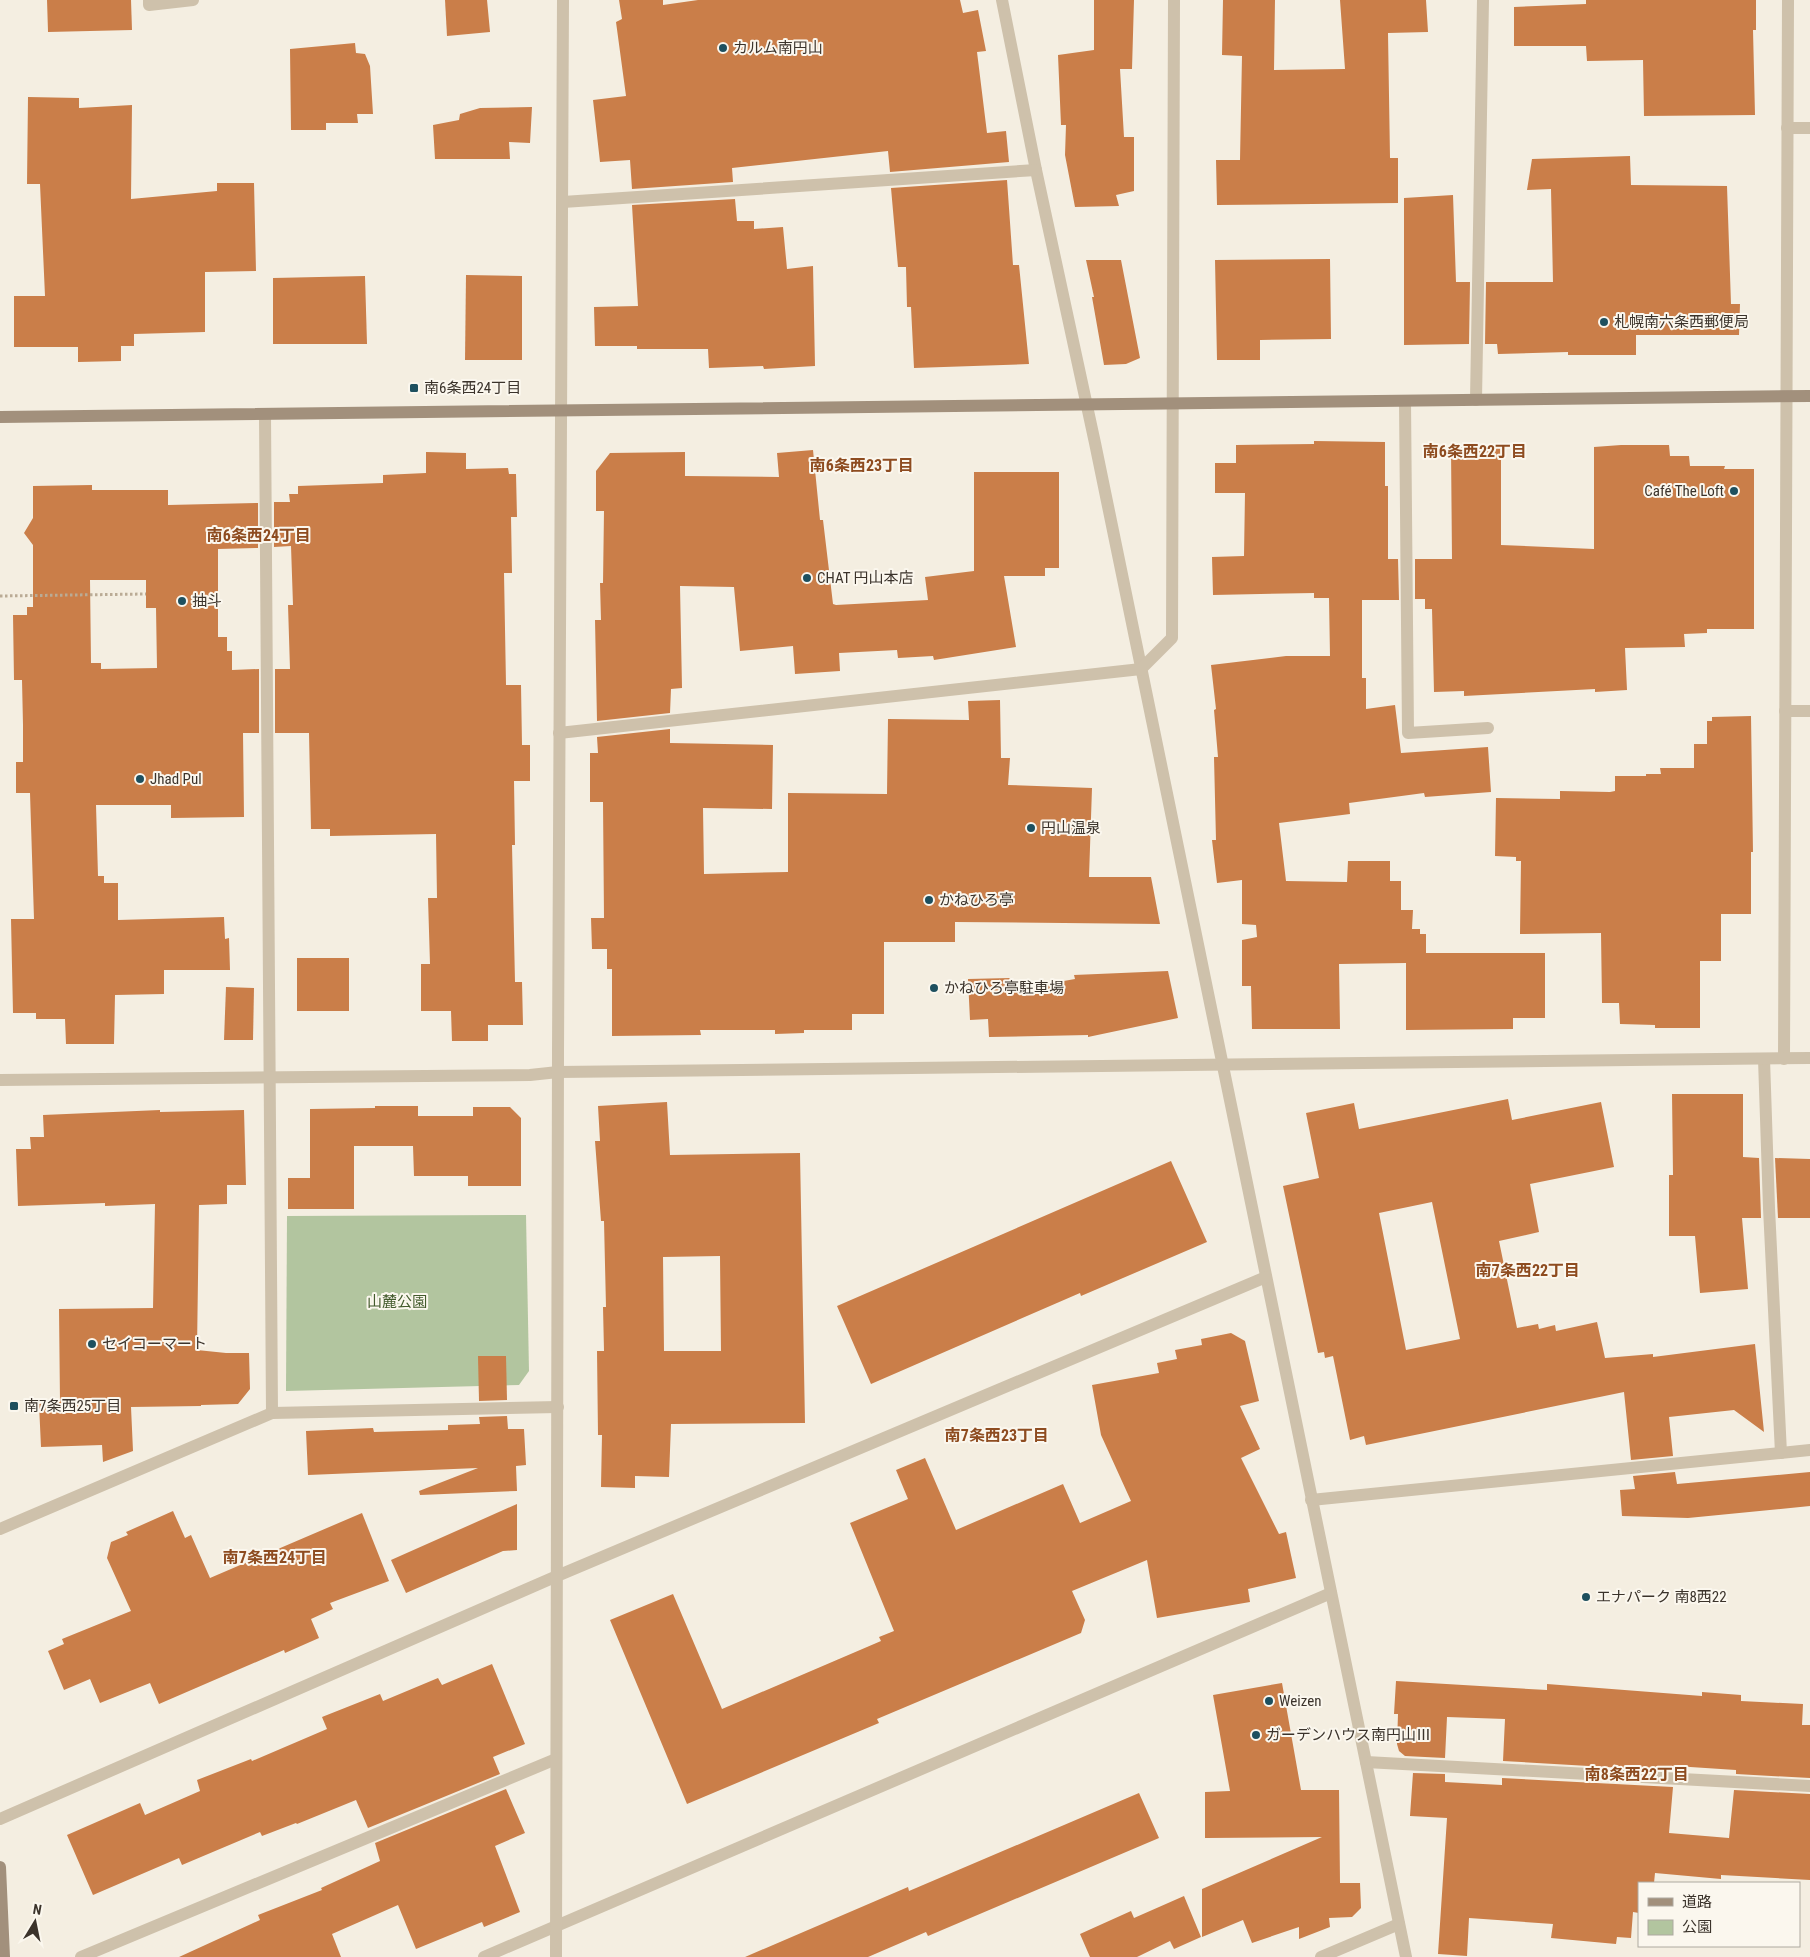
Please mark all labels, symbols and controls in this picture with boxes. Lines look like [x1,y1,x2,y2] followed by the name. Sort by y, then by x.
[733,39,823,57] place label: カルム南円山
[717,42,729,54] marker: カルム南円山
[1614,313,1749,331] place label: 札幌南六条西郵便局
[1598,316,1610,328] marker: 札幌南六条西郵便局
[424,379,521,397] place label: 南6条西24丁目
[408,382,420,394] marker: 南6条西24丁目
[1423,442,1527,461] district label: 南6条西22丁目
[810,456,914,475] district label: 南6条西23丁目
[1644,482,1724,500] place label: Café The Loft
[1728,485,1740,497] marker: Café The Loft
[207,526,311,545] district label: 南6条西24丁目
[817,569,914,587] place label: CHAT 円山本店
[801,572,813,584] marker: CHAT 円山本店
[192,592,222,610] place label: 抽斗
[176,595,188,607] marker: 抽斗
[150,770,202,788] place label: Jhad Pul
[134,773,146,785] marker: Jhad Pul
[1041,819,1101,837] place label: 円山温泉
[1025,822,1037,834] marker: 円山温泉
[939,891,1014,909] place label: かねひろ亭
[923,894,935,906] marker: かねひろ亭
[944,979,1064,997] place label: かねひろ亭駐車場
[928,982,940,994] marker: かねひろ亭駐車場
[1476,1261,1580,1280] district label: 南7条西22丁目
[367,1293,427,1311] park label: 山麓公園
[102,1335,207,1353] place label: セイコーマート
[86,1338,98,1350] marker: セイコーマート
[24,1397,121,1415] place label: 南7条西25丁目
[8,1400,20,1412] marker: 南7条西25丁目
[945,1426,1049,1445] district label: 南7条西23丁目
[223,1548,327,1567] district label: 南7条西24丁目
[1596,1588,1727,1606] place label: エナパーク 南8西22
[1580,1591,1592,1603] marker: エナパーク 南8西22
[1279,1692,1321,1710] place label: Weizen
[1263,1695,1275,1707] marker: Weizen
[1266,1726,1431,1744] place label: ガーデンハウス南円山Ⅲ
[1250,1729,1262,1741] marker: ガーデンハウス南円山Ⅲ
[1585,1765,1689,1784] district label: 南8条西22丁目
[1638,1882,1800,1947] legend
[1682,1893,1712,1911] text: 道路
[10,1897,60,1947] north arrow
[32,1901,43,1918] text: N
[1682,1918,1712,1936] text: 公園

